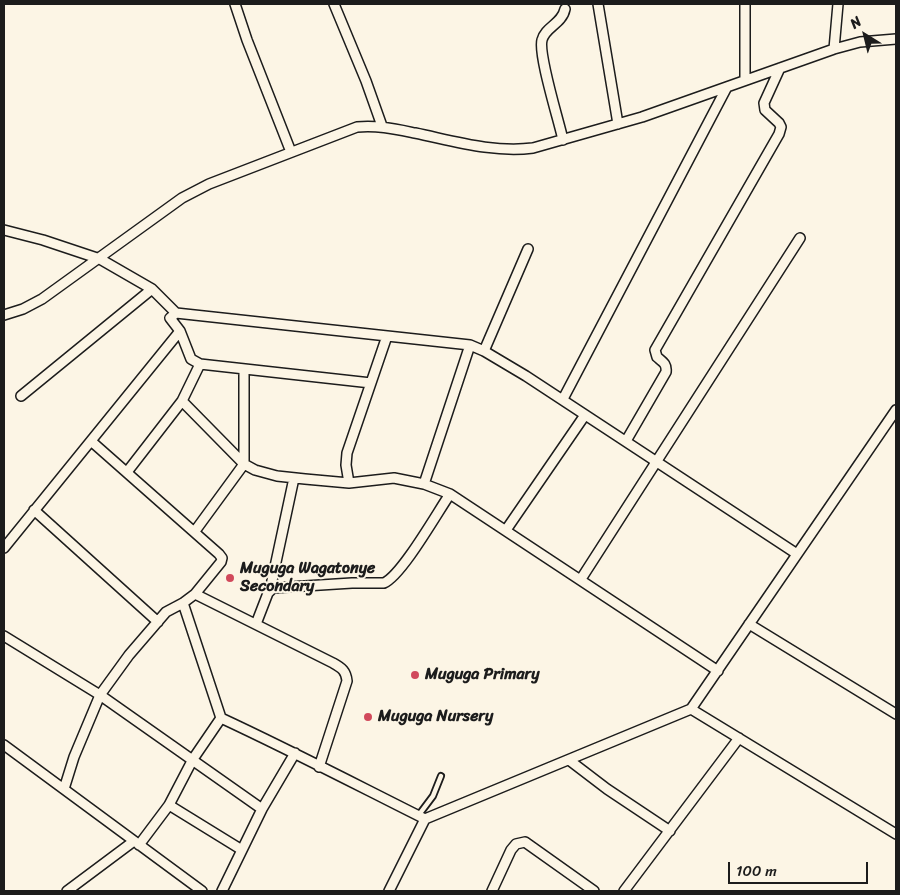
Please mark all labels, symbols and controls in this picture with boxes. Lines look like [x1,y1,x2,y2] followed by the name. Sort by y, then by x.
[840,10,890,60] north arrow
[845,10,867,35] text: N
[240,559,375,597] place label: Muguga Wagatonye Secondary
[224,572,236,584] marker: Muguga Wagatonye Secondary
[425,665,539,685] place label: Muguga Primary
[409,669,421,681] marker: Muguga Primary
[378,707,493,727] place label: Muguga Nursery
[362,711,374,723] marker: Muguga Nursery
[730,852,870,884] scale bar
[736,858,777,884] text: 100 m

